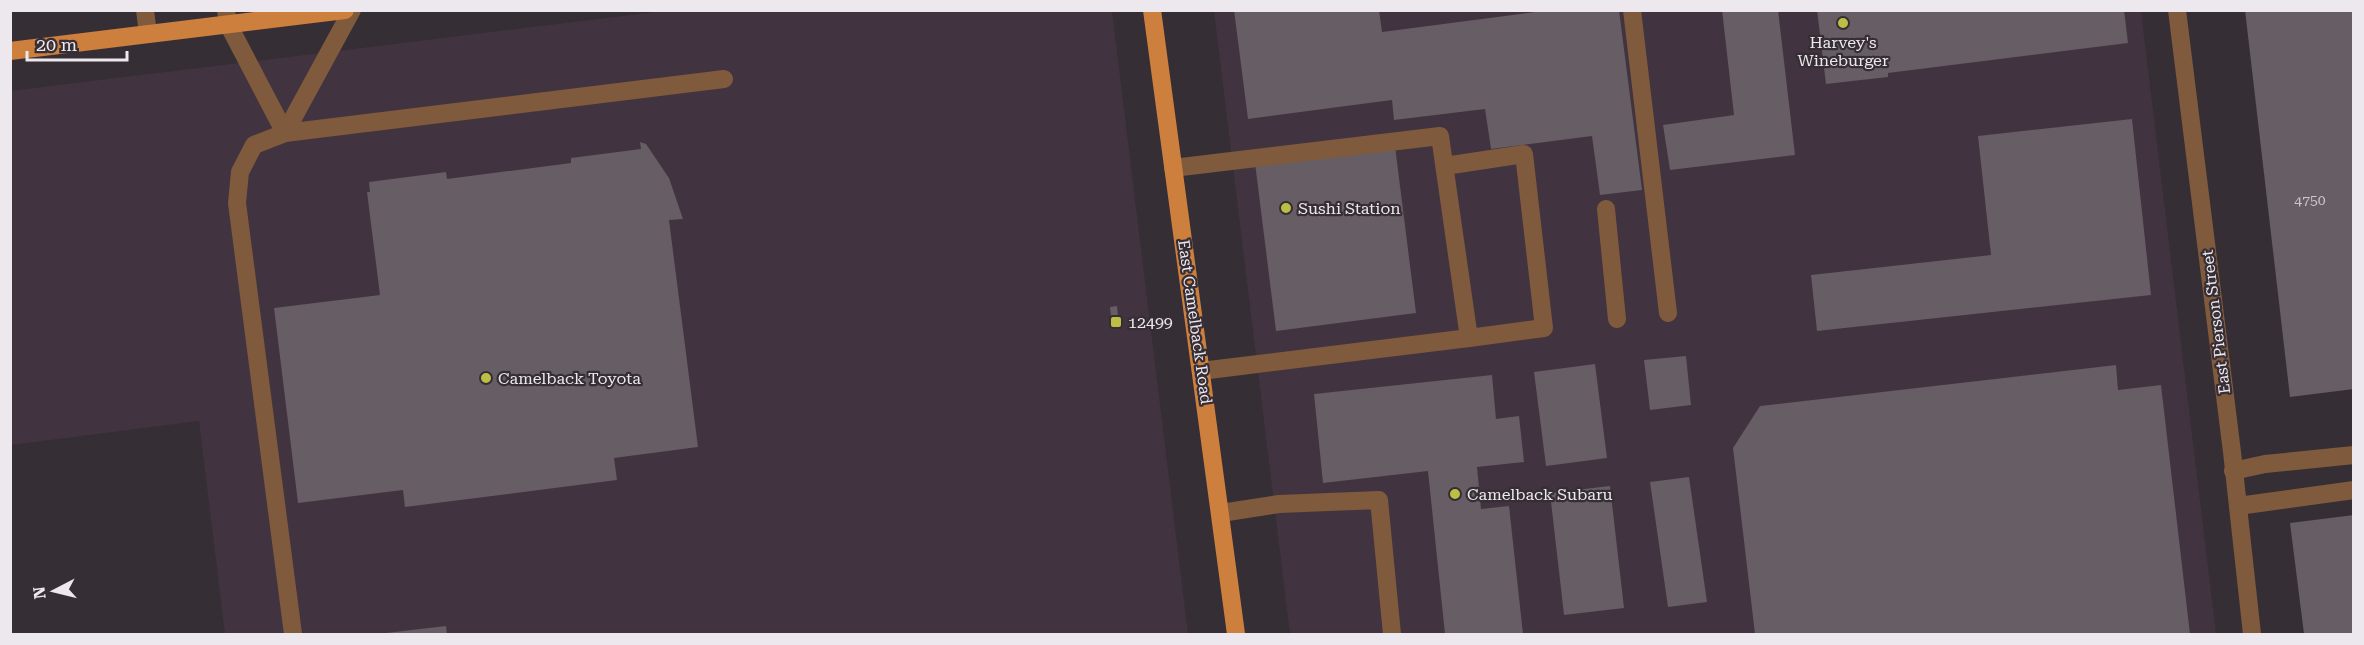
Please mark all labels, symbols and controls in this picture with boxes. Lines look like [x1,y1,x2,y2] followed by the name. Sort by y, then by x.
[1836,16,1850,30] marker: Harvey's Wineburger
[27,24,128,62] scale bar
[1798,33,1889,70] place label: Harvey's Wineburger
[36,34,77,55] text: 20 m
[2294,192,2326,208] house number: 4750
[1298,199,1401,218] place label: Sushi Station
[1279,201,1293,215] marker: Sushi Station
[1174,238,1216,406] street label: East Camelback Road
[2198,249,2234,395] street label: East Pierson Street
[1128,313,1173,332] place label: 12499
[1109,315,1123,329] marker: 12499
[498,369,641,388] place label: Camelback Toyota
[479,371,493,385] marker: Camelback Toyota
[1467,485,1612,504] place label: Camelback Subaru
[1448,487,1462,501] marker: Camelback Subaru
[24,561,84,621] north arrow
[29,585,50,600] text: N

